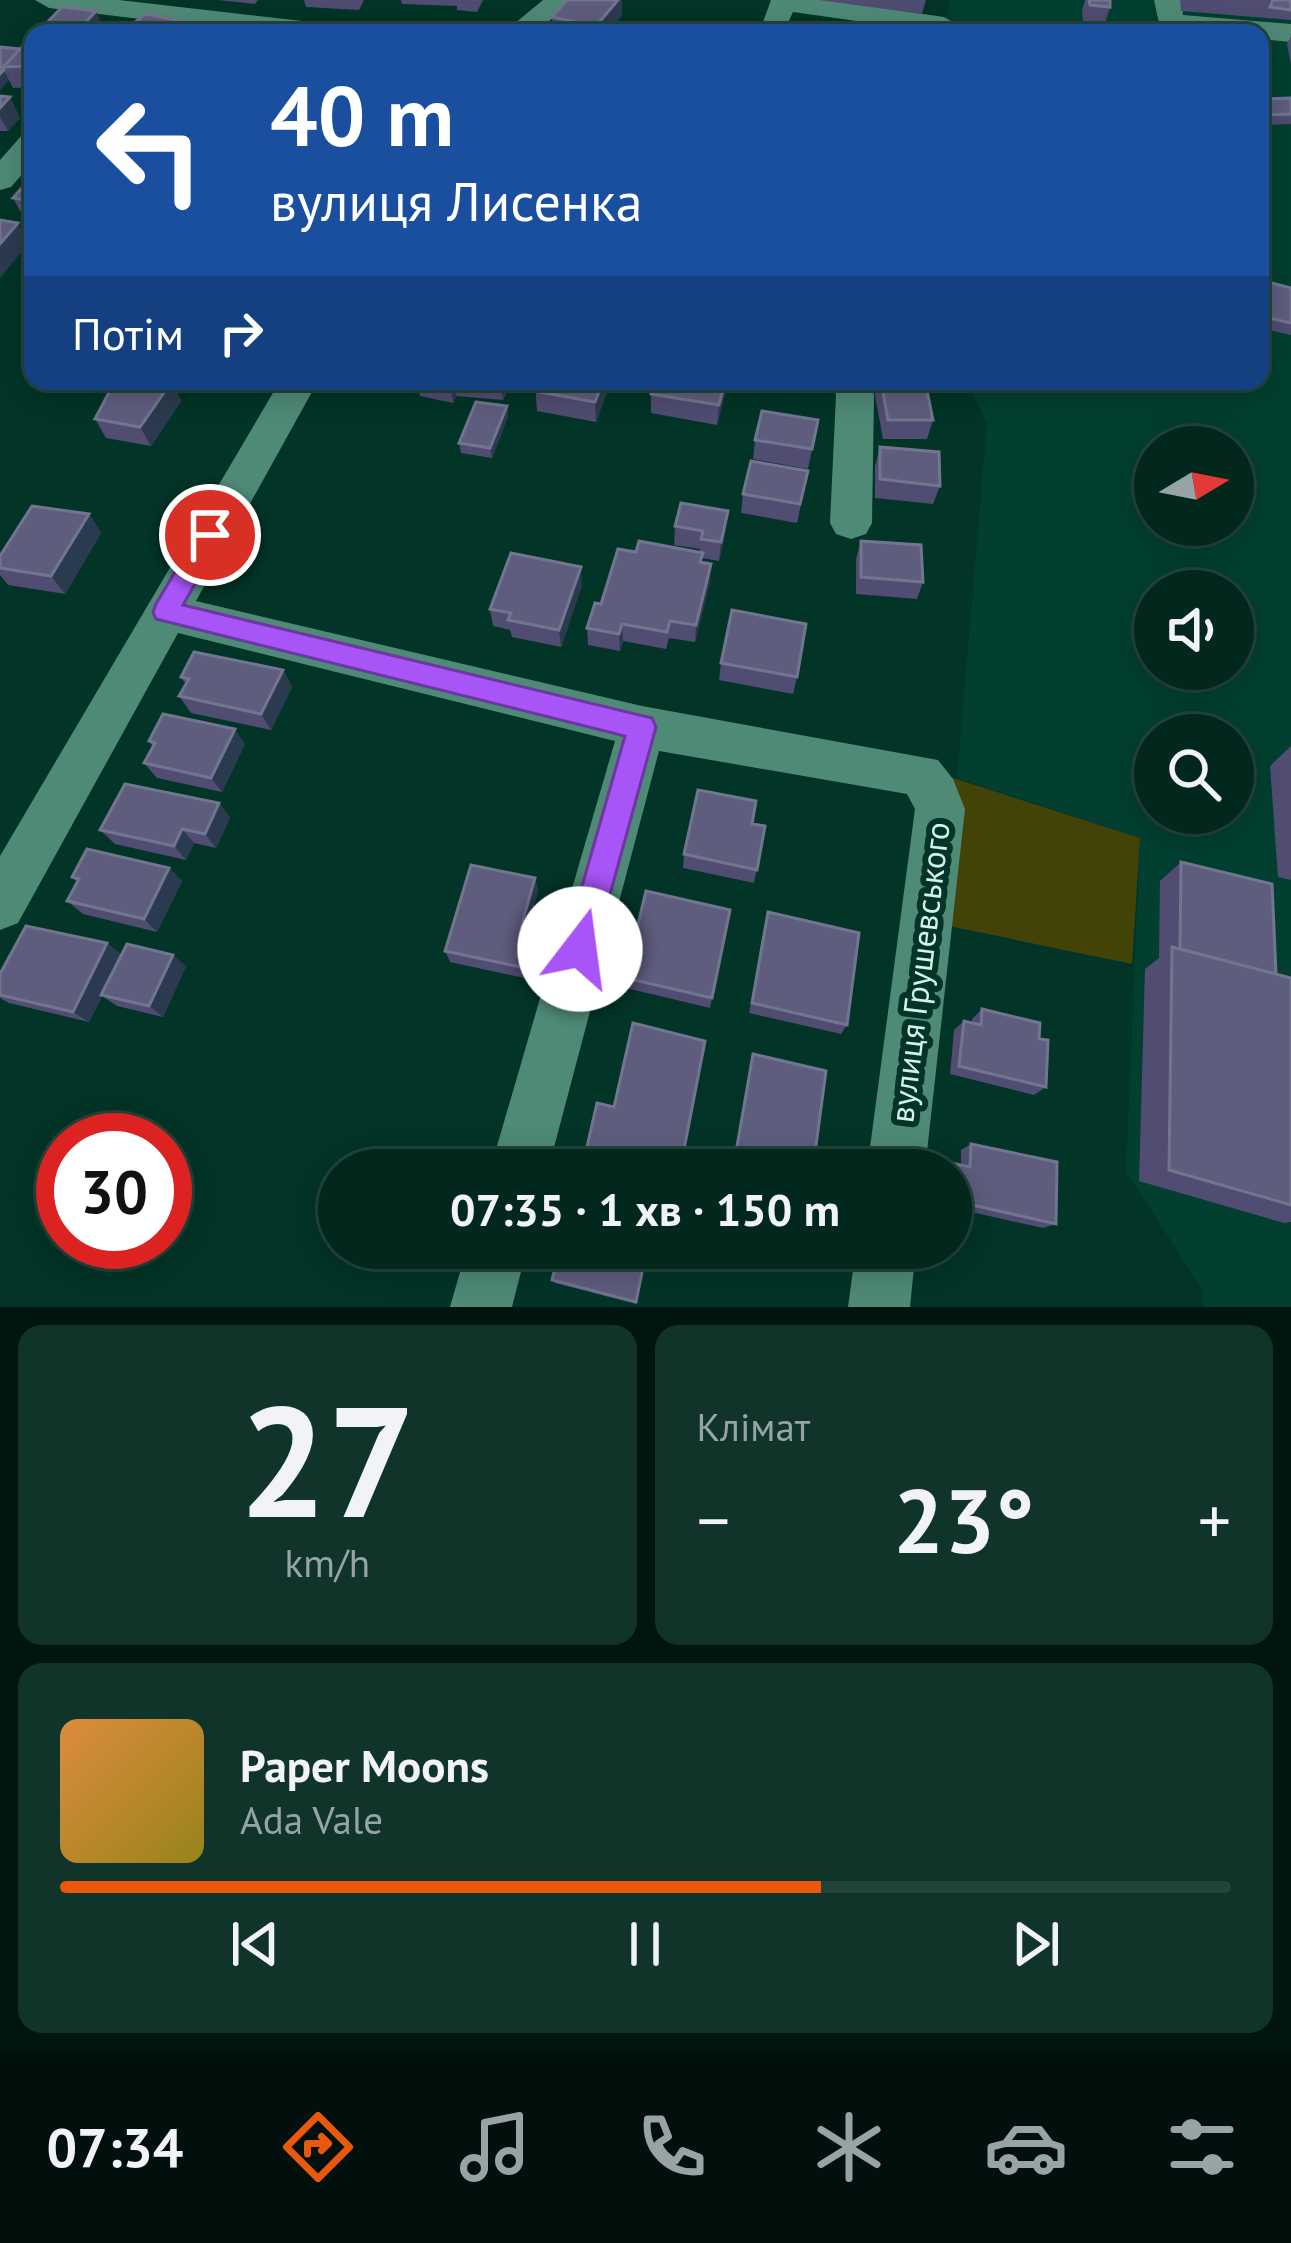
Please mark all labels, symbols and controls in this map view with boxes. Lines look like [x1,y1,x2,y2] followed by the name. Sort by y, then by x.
[270,60,454,169] text: 40 m
[72,72,228,228] icon: left
[270,166,643,236] text: вулиця Лисенка
[208,300,274,366] icon: right
[72,304,184,362] text: Потім
[1134,426,1254,546] north arrow
[1134,426,1254,834] map controls
[159,484,261,586] pin
[177,502,243,568] icon: arrive
[1134,570,1254,690] button: sound
[1134,714,1254,834] button: search
[879,819,959,1125] street label: вулиця Грушевського
[517,886,643,1012] position arrow
[36,1113,192,1269] speed limit sign: 30
[450,1180,840,1238] text: 07:35 · 1 хв · 150 m
[239,1358,416,1560] text: 27
[697,1401,810,1452] text: Клімат
[893,1461,1034,1578] text: 23°
[697,1477,730,1562] text: −
[1198,1477,1231,1562] text: +
[285,1537,370,1588] text: km/h
[240,1736,489,1794] text: Paper Moons
[240,1794,383,1845] text: Ada Vale
[222,1911,288,1977] icon: previous
[612,1911,678,1977] icon: pause
[1003,1911,1069,1977] icon: next
[276,2105,360,2189] icon: directions
[453,2105,537,2189] icon: music
[630,2105,714,2189] icon: phone
[807,2105,891,2189] icon: climate
[984,2105,1068,2189] icon: car
[1160,2105,1244,2189] icon: filters
[46,2112,183,2182] text: 07:34

